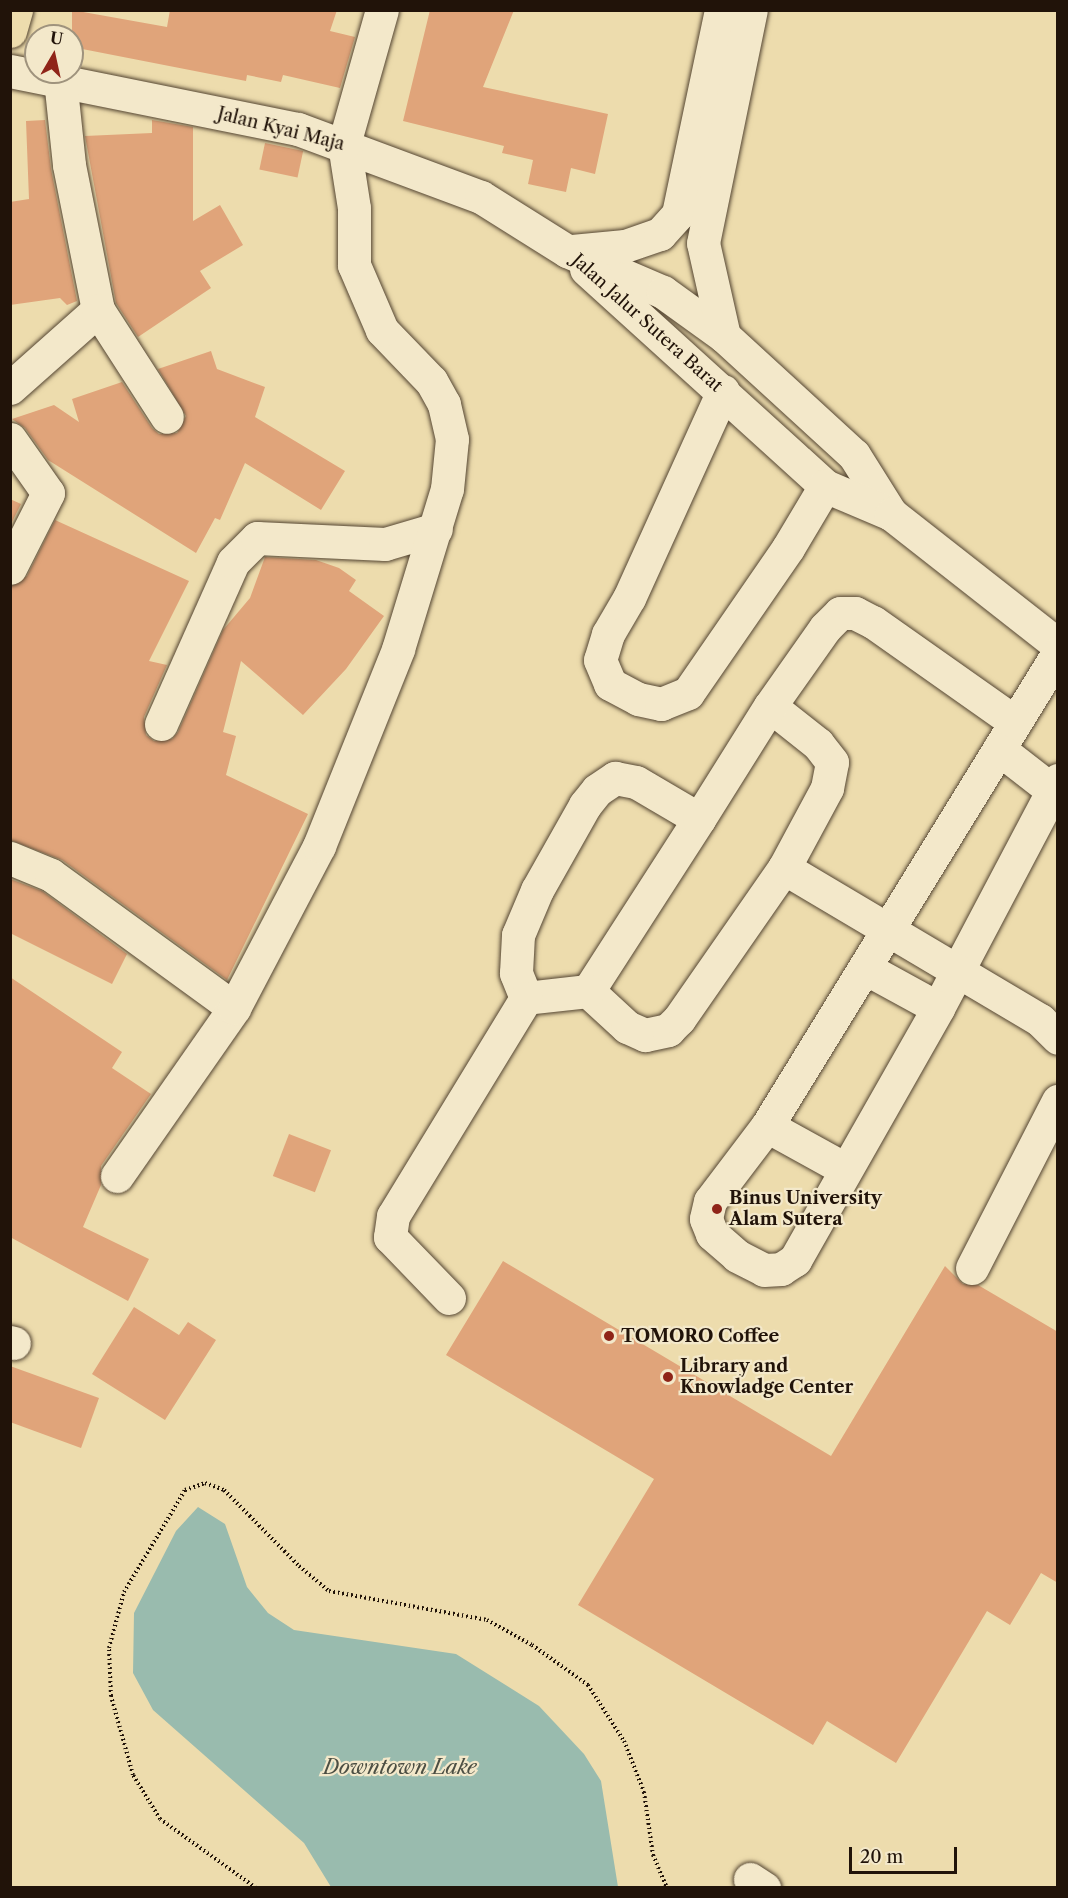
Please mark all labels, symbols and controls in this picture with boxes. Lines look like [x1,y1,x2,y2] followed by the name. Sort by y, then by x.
[24,24,84,84] north arrow
[49,27,64,49] text: U
[215,103,347,155] street label: Jalan Kyai Maja
[567,249,727,397] street label: Jalan Jalur Sutera Barat
[729,1188,882,1230] place label: Binus University Alam Sutera
[710,1202,724,1216] marker: Binus University Alam Sutera
[621,1325,779,1347] place label: TOMORO Coffee
[602,1329,616,1343] marker: TOMORO Coffee
[680,1356,853,1398] place label: Library and Knowladge Center
[661,1370,675,1384] marker: Library and Knowladge Center
[323,1755,477,1779] water label: Downtown Lake
[852,1835,960,1873] scale bar
[860,1846,903,1868] text: 20 m

